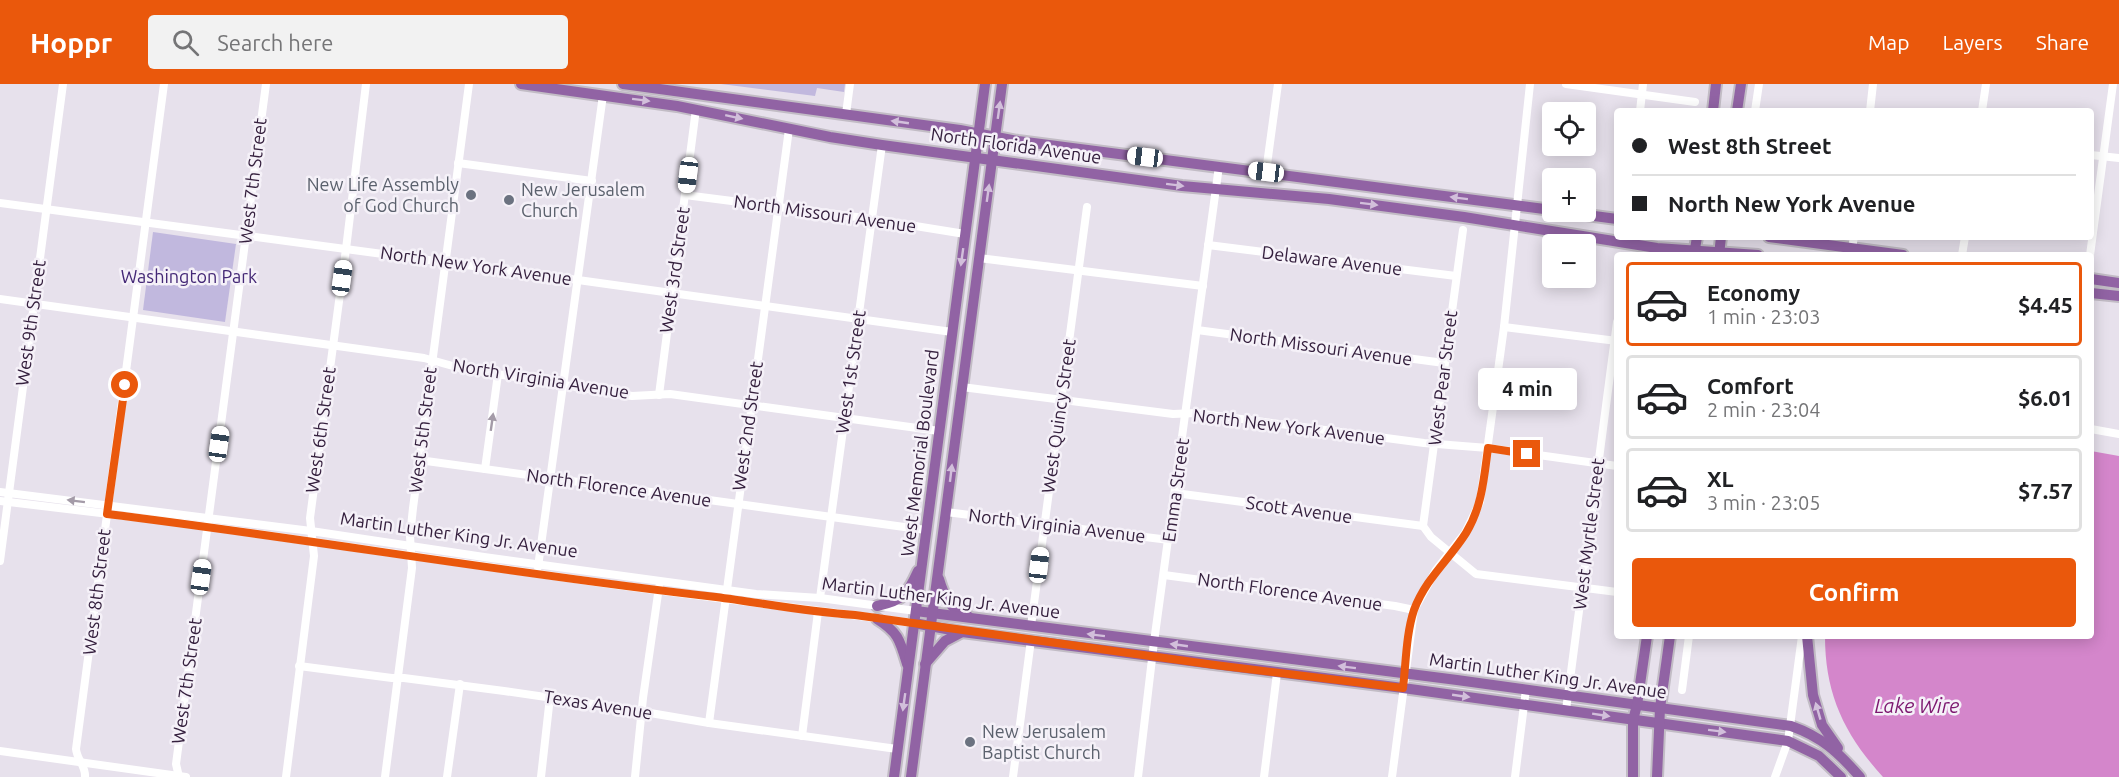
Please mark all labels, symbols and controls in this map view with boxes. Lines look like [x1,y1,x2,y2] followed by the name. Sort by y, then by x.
[148,15,568,69] search box
[169,26,202,59] icon: search
[30,27,112,58] text: Hoppr
[217,30,334,55] text: Search here
[1868,30,1909,54] text: Map
[1942,30,2003,54] text: Layers
[2036,30,2089,54] text: Share
[632,96,651,105] one-way arrow
[994,101,1003,120] one-way arrow
[1542,102,1596,288] map controls
[1542,102,1596,156] button: locate
[725,113,744,123] one-way arrow
[234,117,270,245] street label: West 7th Street
[890,117,909,126] one-way arrow
[930,123,1103,167] street label: North Florida Avenue
[1668,133,1832,158] text: West 8th Street
[1126,146,1164,168] car
[677,156,699,194] car
[1247,161,1285,183] car
[1542,168,1596,222] button: +
[307,174,459,215] place label: New Life Assembly of God Church
[521,179,645,220] place label: New Jerusalem Church
[1166,180,1185,189] one-way arrow
[983,183,992,202] one-way arrow
[464,188,478,202] marker: New Life Assembly of God Church
[733,190,918,236] street label: North Missouri Avenue
[1668,191,1915,216] text: North New York Avenue
[502,193,516,207] marker: New Jerusalem Church
[1449,193,1468,202] one-way arrow
[1360,200,1379,209] one-way arrow
[655,205,693,334] street label: West 3rd Street
[1542,234,1596,288] button: −
[1261,241,1403,279] street label: Delaware Avenue
[379,242,573,288] street label: North New York Avenue
[958,248,967,267] one-way arrow
[11,258,49,387] street label: West 9th Street
[331,259,353,297] car
[121,266,257,286] park label: Washington Park
[1635,277,1689,331] icon: car
[1707,280,1800,305] text: Economy
[2018,292,2073,317] text: $4.45
[1707,305,1821,328] text: 1 min · 23:03
[831,309,869,435] street label: West 1st Street
[1424,309,1460,447] street label: West Pear Street
[1229,323,1414,369] street label: North Missouri Avenue
[1037,337,1080,495] street label: West Quincy Street
[896,348,942,558] street label: West Memorial Boulevard
[452,354,631,402] street label: North Virginia Avenue
[728,360,766,492] street label: West 2nd Street
[301,365,339,494] street label: West 6th Street
[404,366,440,494] street label: West 5th Street
[1478,367,1576,409] callout: 4 min
[1635,370,1689,424] icon: car
[111,371,138,398] route start
[1707,373,1794,398] text: Comfort
[1502,377,1553,400] text: 4 min
[2018,385,2073,410] text: $6.01
[1707,398,1821,421] text: 2 min · 23:04
[1192,404,1386,448] street label: North New York Avenue
[487,412,496,431] one-way arrow
[208,425,230,463] car
[1158,437,1192,543] street label: Emma Street
[1513,440,1540,467] route end
[1569,457,1607,611] street label: West Myrtle Street
[1635,463,1689,517] icon: car
[525,464,713,510] street label: North Florence Avenue
[946,464,955,483] one-way arrow
[1707,466,1734,491] text: XL
[2018,478,2073,503] text: $7.57
[1707,491,1821,514] text: 3 min · 23:05
[1245,492,1354,526] street label: Scott Avenue
[66,496,85,506] one-way arrow
[967,504,1147,546] street label: North Virginia Avenue
[339,507,579,561] street label: Martin Luther King Jr. Avenue
[78,528,114,656] street label: West 8th Street
[1028,546,1050,584] car
[190,558,212,596] car
[1632,558,2076,627] button: Confirm
[1196,568,1384,614] street label: North Florence Avenue
[821,572,1061,622] street label: Martin Luther King Jr. Avenue
[167,616,205,745] street label: West 7th Street
[1087,630,1106,639] one-way arrow
[1169,641,1188,650] one-way arrow
[1428,648,1668,702] street label: Martin Luther King Jr. Avenue
[1337,662,1356,671] one-way arrow
[542,686,654,722] street label: Texas Avenue
[1452,692,1471,701] one-way arrow
[899,693,908,712] one-way arrow
[1875,694,1959,717] water label: Lake Wire
[1813,701,1822,719] one-way arrow
[1592,710,1611,719] one-way arrow
[982,721,1106,762] place label: New Jerusalem Baptist Church
[1708,726,1727,735] one-way arrow
[963,735,977,749] marker: New Jerusalem Baptist Church

